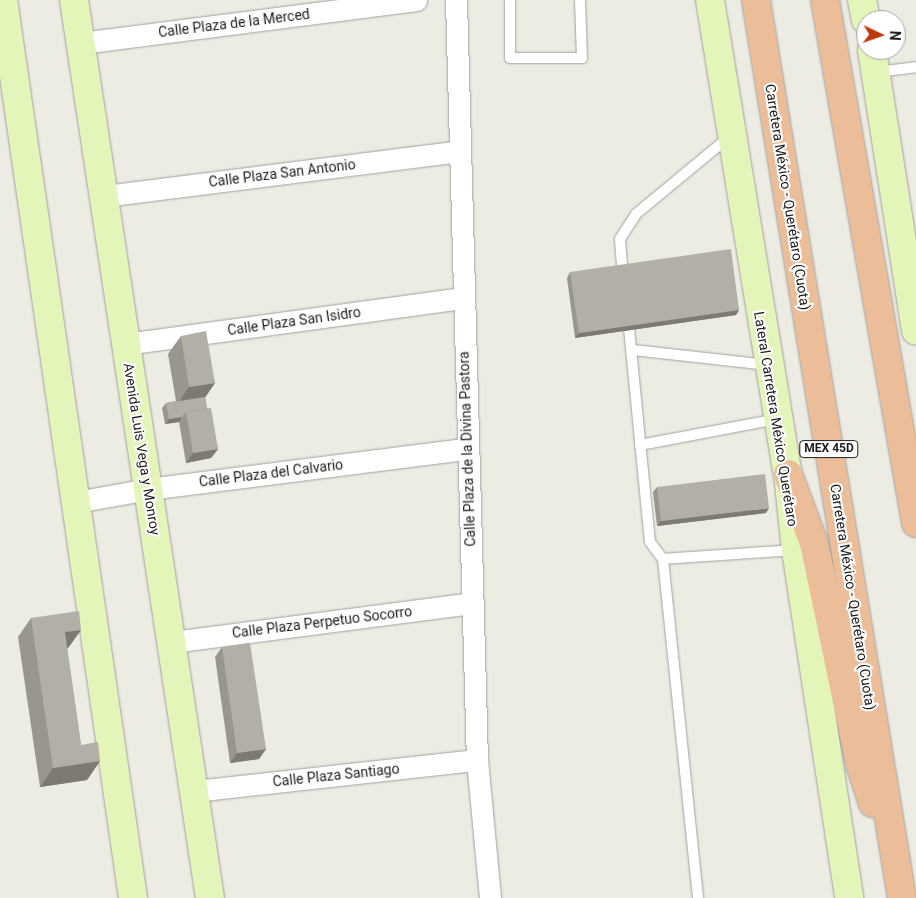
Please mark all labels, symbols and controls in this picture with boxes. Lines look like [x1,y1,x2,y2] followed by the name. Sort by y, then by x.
[157,5,311,41] street label: Calle Plaza de la Merced
[856,10,906,60] north arrow
[887,30,903,41] text: N
[762,83,814,311] street label: Carretera México - Querétaro (Cuota)
[208,156,356,190] street label: Calle Plaza San Antonio
[226,303,362,339] street label: Calle Plaza San Isidro
[751,310,801,528] street label: Lateral Carretera México Querétaro
[455,351,479,547] street label: Calle Plaza de la Divina Pastora
[120,362,164,536] street label: Avenida Luis Vega y Monroy
[799,439,859,458] road number: MEX 45D
[198,456,344,490] street label: Calle Plaza del Calvario
[827,483,879,711] street label: Carretera México - Querétaro (Cuota)
[231,603,413,641] street label: Calle Plaza Perpetuo Socorro
[272,760,400,790] street label: Calle Plaza Santiago

